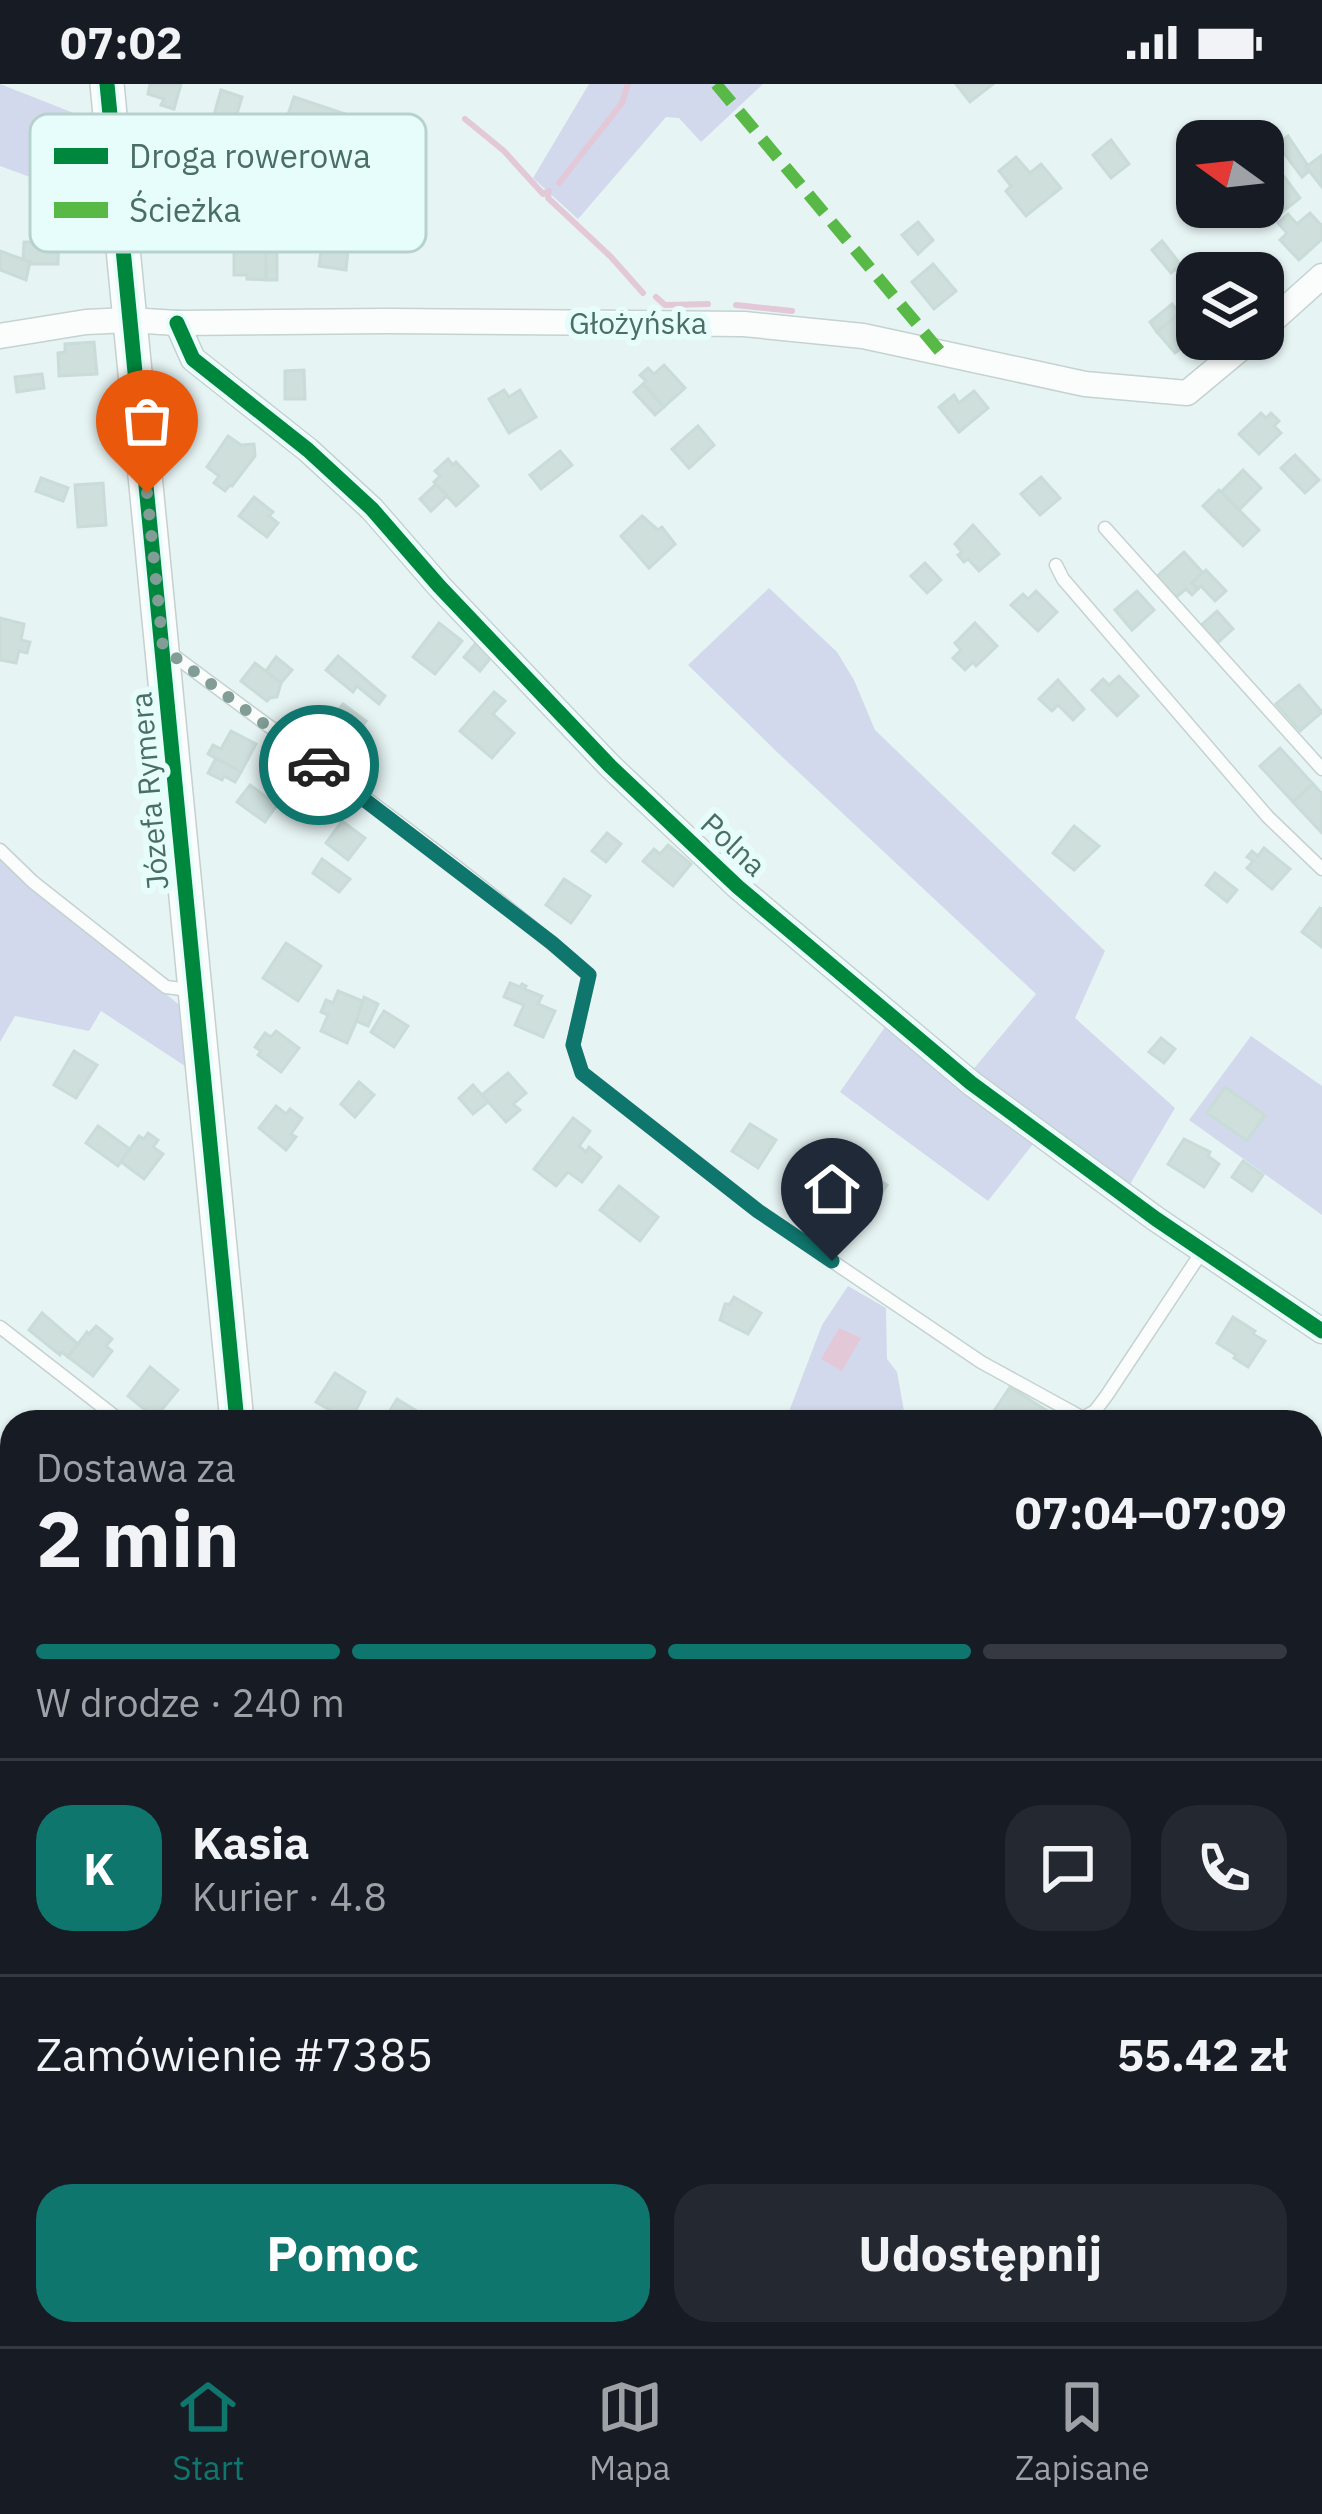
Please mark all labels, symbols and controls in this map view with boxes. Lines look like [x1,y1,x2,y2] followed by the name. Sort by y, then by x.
[60,13,183,71] text: 07:02
[30,114,426,252] legend
[1176,120,1284,228] north arrow
[1176,120,1284,360] map controls
[129,134,371,177] text: Droga rowerowa
[129,188,241,231] text: Ścieżka
[1176,252,1284,360] button: layers
[569,303,707,342] street label: Głożyńska
[96,370,198,493] pin
[114,388,180,454] icon: bag
[120,691,177,892] street label: Józefa Rymera
[259,705,379,825] courier
[286,732,352,798] icon: car
[693,804,775,884] street label: Polna
[781,1138,883,1261] pin
[799,1156,865,1222] icon: home
[36,1442,236,1493] text: Dostawa za
[1015,1483,1287,1541] text: 07:04–07:09
[36,1487,240,1588] text: 2 min
[36,1677,345,1728] text: W drodze · 240 m
[1005,1805,1131,1931] button: chat
[1161,1805,1287,1931] button: phone
[192,1813,310,1871] text: Kasia
[83,1839,115,1897] text: K
[192,1871,387,1922] text: Kurier · 4.8
[36,2025,433,2083] text: Zamówienie #7385
[1117,2025,1287,2083] text: 55.42 zł
[36,2184,650,2322] button: Pomoc
[674,2184,1287,2322] button: Udostępnij
[172,2374,245,2489] tab: Start
[589,2374,670,2489] tab: Mapa
[1015,2374,1150,2489] tab: Zapisane

